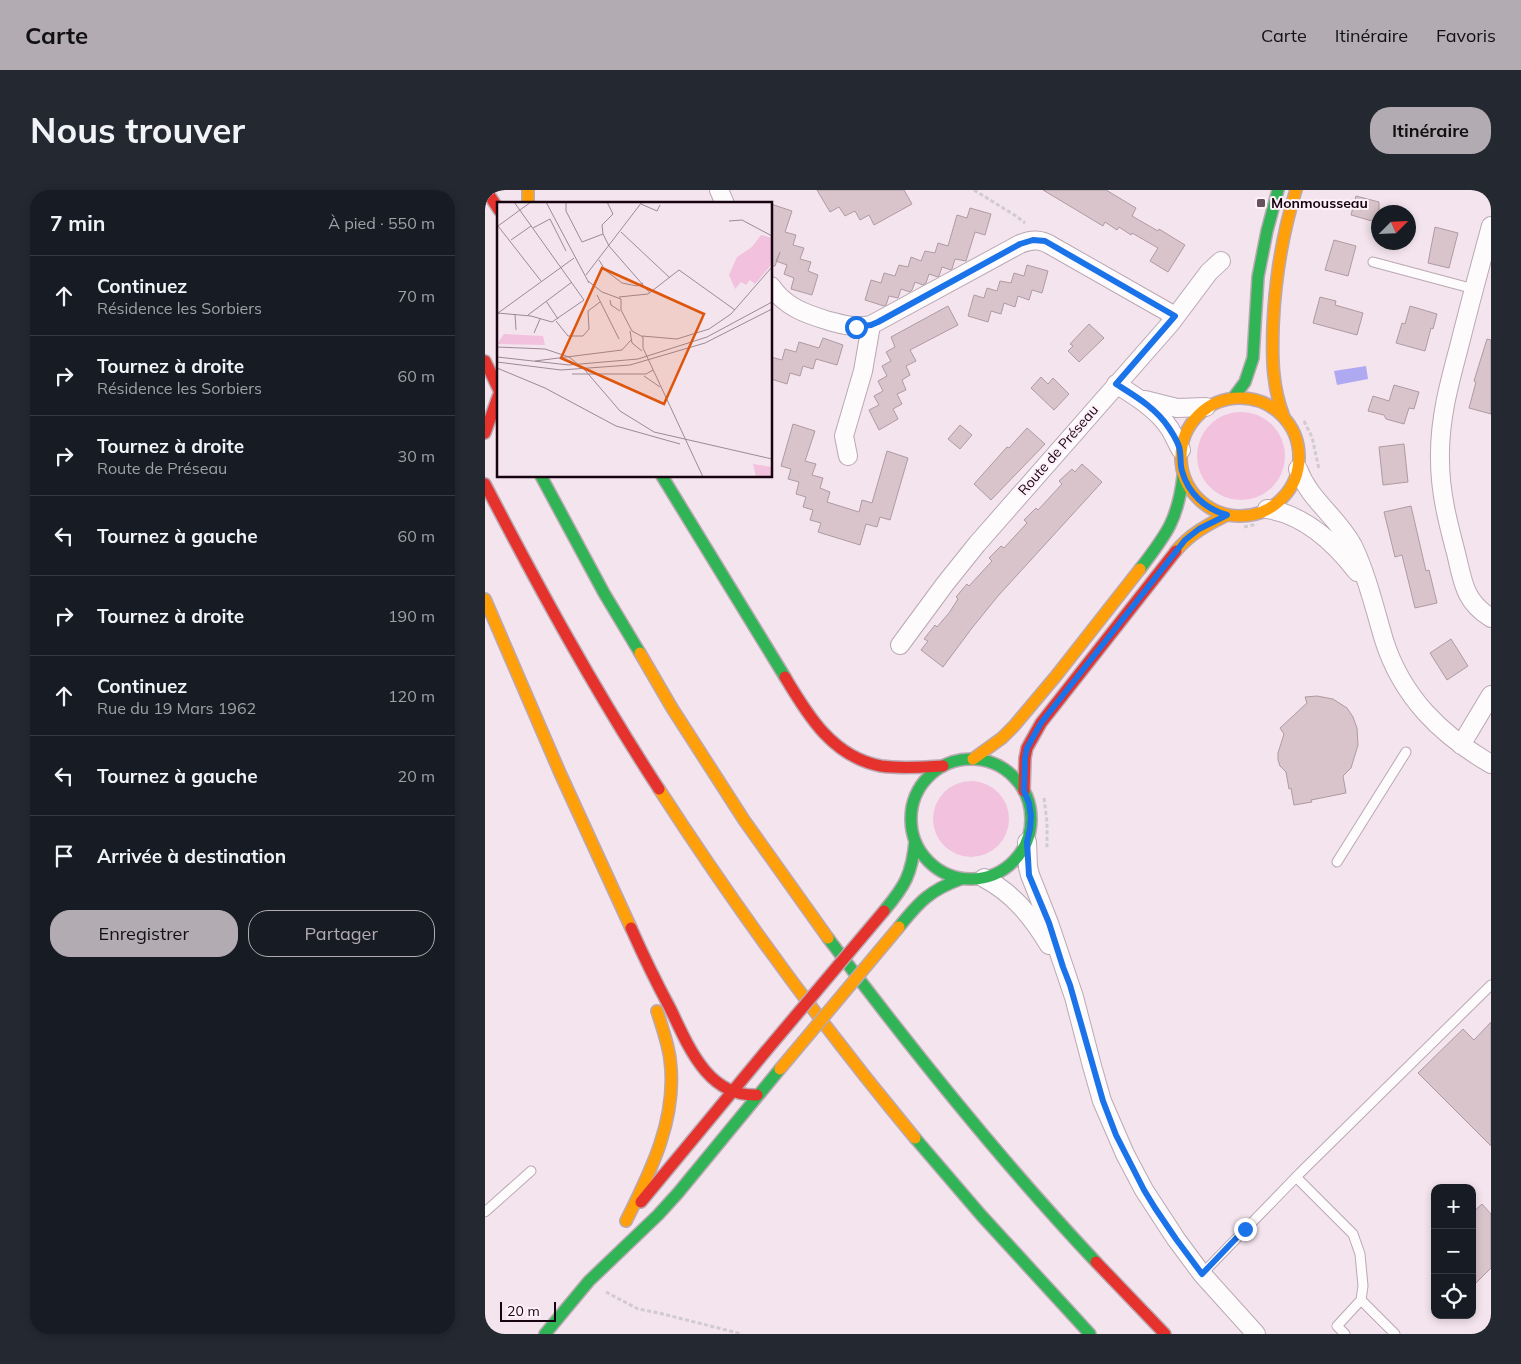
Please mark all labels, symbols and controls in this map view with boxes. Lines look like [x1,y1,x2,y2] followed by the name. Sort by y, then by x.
[25,20,88,50] text: Carte
[1261,24,1307,47] text: Carte
[1335,24,1408,47] text: Itinéraire
[1436,24,1496,47] text: Favoris
[1370,107,1491,154] button: Itinéraire
[30,108,245,152] text: Nous trouver
[1271,194,1368,212] place label: Monmousseau
[1255,197,1267,209] marker: Monmousseau
[497,202,773,478] inset map
[1371,205,1416,250] north arrow
[50,210,105,236] text: 7 min
[328,213,435,233] text: À pied · 550 m
[97,274,187,298] text: Continuez
[50,282,78,310] icon: ahead
[398,286,435,306] text: 70 m
[97,298,262,318] text: Résidence les Sorbiers
[845,316,868,339] route start
[97,354,244,378] text: Tournez à droite
[50,362,78,390] icon: right
[398,366,435,386] text: 60 m
[97,378,262,398] text: Résidence les Sorbiers
[1014,401,1102,499] street label: Route de Préseau
[97,434,244,458] text: Tournez à droite
[50,442,78,470] icon: right
[398,446,435,466] text: 30 m
[97,458,227,478] text: Route de Préseau
[50,522,78,550] icon: left
[97,524,258,548] text: Tournez à gauche
[398,526,435,546] text: 60 m
[50,602,78,630] icon: right
[97,604,244,628] text: Tournez à droite
[388,606,435,626] text: 190 m
[97,674,187,698] text: Continuez
[50,682,78,710] icon: ahead
[388,686,435,706] text: 120 m
[97,698,256,718] text: Rue du 19 Mars 1962
[50,762,78,790] icon: left
[97,764,258,788] text: Tournez à gauche
[398,766,435,786] text: 20 m
[50,842,78,870] icon: arrive
[97,844,286,868] text: Arrivée à destination
[50,910,238,957] button: Enregistrer
[248,910,435,957] button: Partager
[1431,1184,1476,1319] map controls
[1431,1184,1476,1229] button: +
[1234,1218,1257,1241] route end
[1431,1229,1476,1274] button: −
[1431,1274,1476,1319] button: locate
[500,1299,556,1322] scale bar
[507,1302,540,1320] text: 20 m

